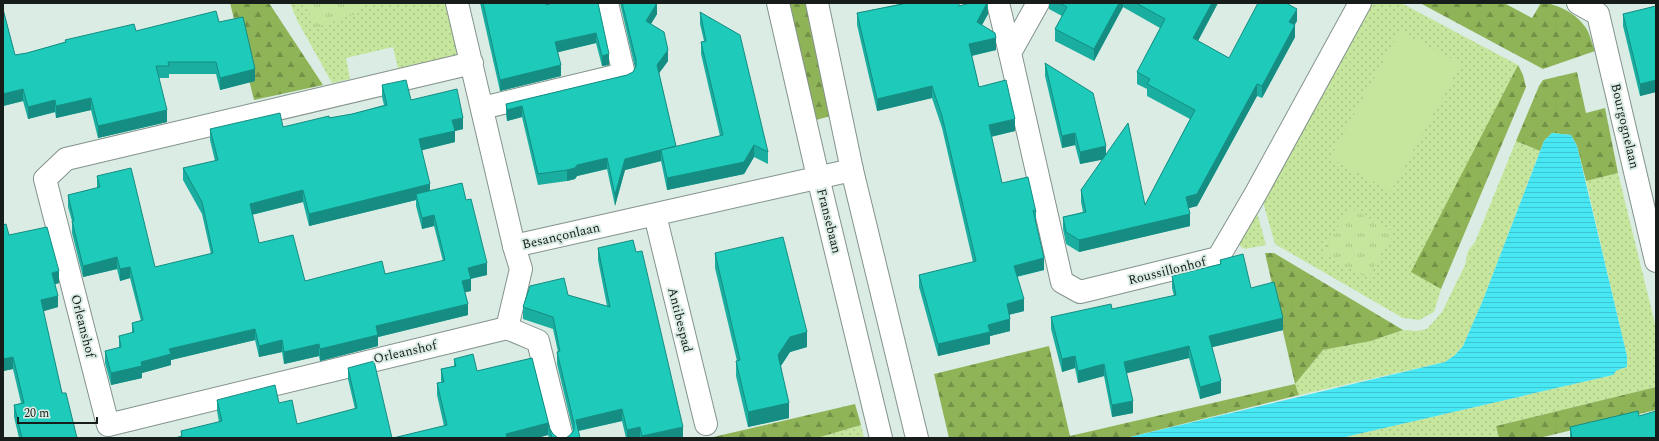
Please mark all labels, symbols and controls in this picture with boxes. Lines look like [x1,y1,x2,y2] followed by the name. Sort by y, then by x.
[1605,81,1645,171] street label: Bourgognelaan
[811,186,847,256] street label: Fransebaan
[520,217,602,255] street label: Besançonlaan
[1126,251,1209,290] street label: Roussillonhof
[662,285,698,355] street label: Antibespad
[66,292,101,361] street label: Orleanshof
[371,335,440,369] street label: Orleanshof
[18,399,97,425] scale bar
[24,404,49,423] text: 20 m

